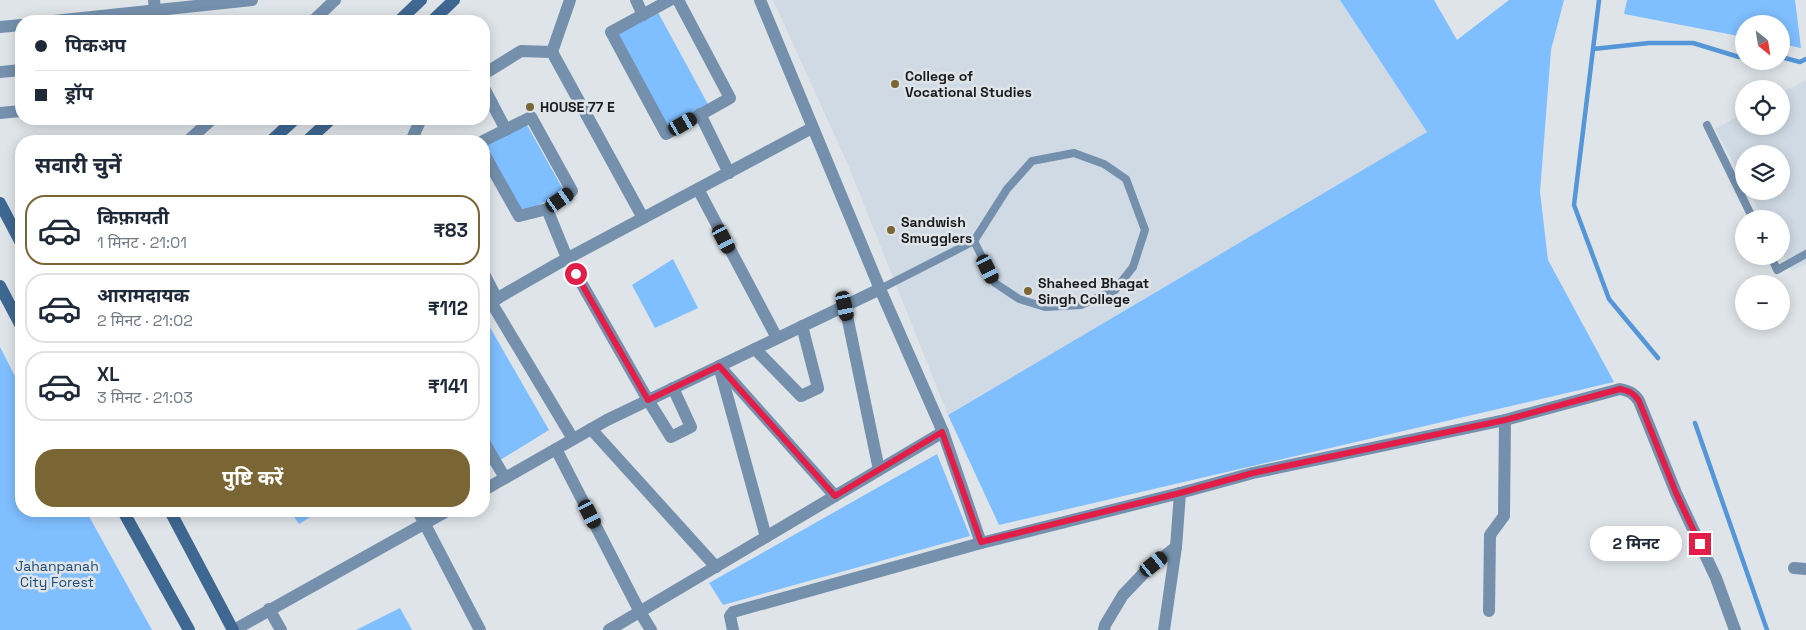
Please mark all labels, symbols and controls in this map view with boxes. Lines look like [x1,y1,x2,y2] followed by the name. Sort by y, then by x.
[1735,15,1790,70] north arrow
[1735,15,1790,330] map controls
[65,33,126,58] text: पिकअप
[905,67,1032,101] place label: College of Vocational Studies
[889,78,901,90] marker: College of Vocational Studies
[1735,80,1790,135] button: locate
[65,81,93,106] text: ड्रॉप
[540,98,615,116] place label: HOUSE 77 E
[524,101,536,113] marker: HOUSE 77 E
[666,110,699,138] car
[1735,145,1790,200] button: layers
[35,151,122,179] text: सवारी चुनें
[543,185,576,215] car
[97,205,169,230] text: किफ़ायती
[37,208,82,253] icon: car
[1735,210,1790,265] button: +
[901,213,972,247] place label: Sandwish Smugglers
[433,218,468,243] text: ₹83
[710,222,737,256] car
[885,224,897,236] marker: Sandwish Smugglers
[97,232,187,253] text: 1 मिनट · 21:01
[974,252,1001,286] car
[565,263,587,285] route start
[1038,274,1149,308] place label: Shaheed Bhagat Singh College
[1735,275,1790,330] button: −
[97,283,189,308] text: आरामदायक
[1022,285,1034,297] marker: Shaheed Bhagat Singh College
[37,286,82,331] icon: car
[834,290,855,322] car
[428,296,468,321] text: ₹112
[97,310,193,331] text: 2 मिनट · 21:02
[97,362,120,387] text: XL
[37,364,82,409] icon: car
[428,374,468,399] text: ₹141
[97,387,193,408] text: 3 मिनट · 21:03
[35,449,470,507] button: पुष्टि करें
[576,497,603,531] car
[1590,526,1682,562] callout: 2 मिनट
[1612,533,1660,554] text: 2 मिनट
[1689,533,1711,555] route end
[1137,549,1170,579] car
[15,557,99,591] park label: Jahanpanah City Forest

